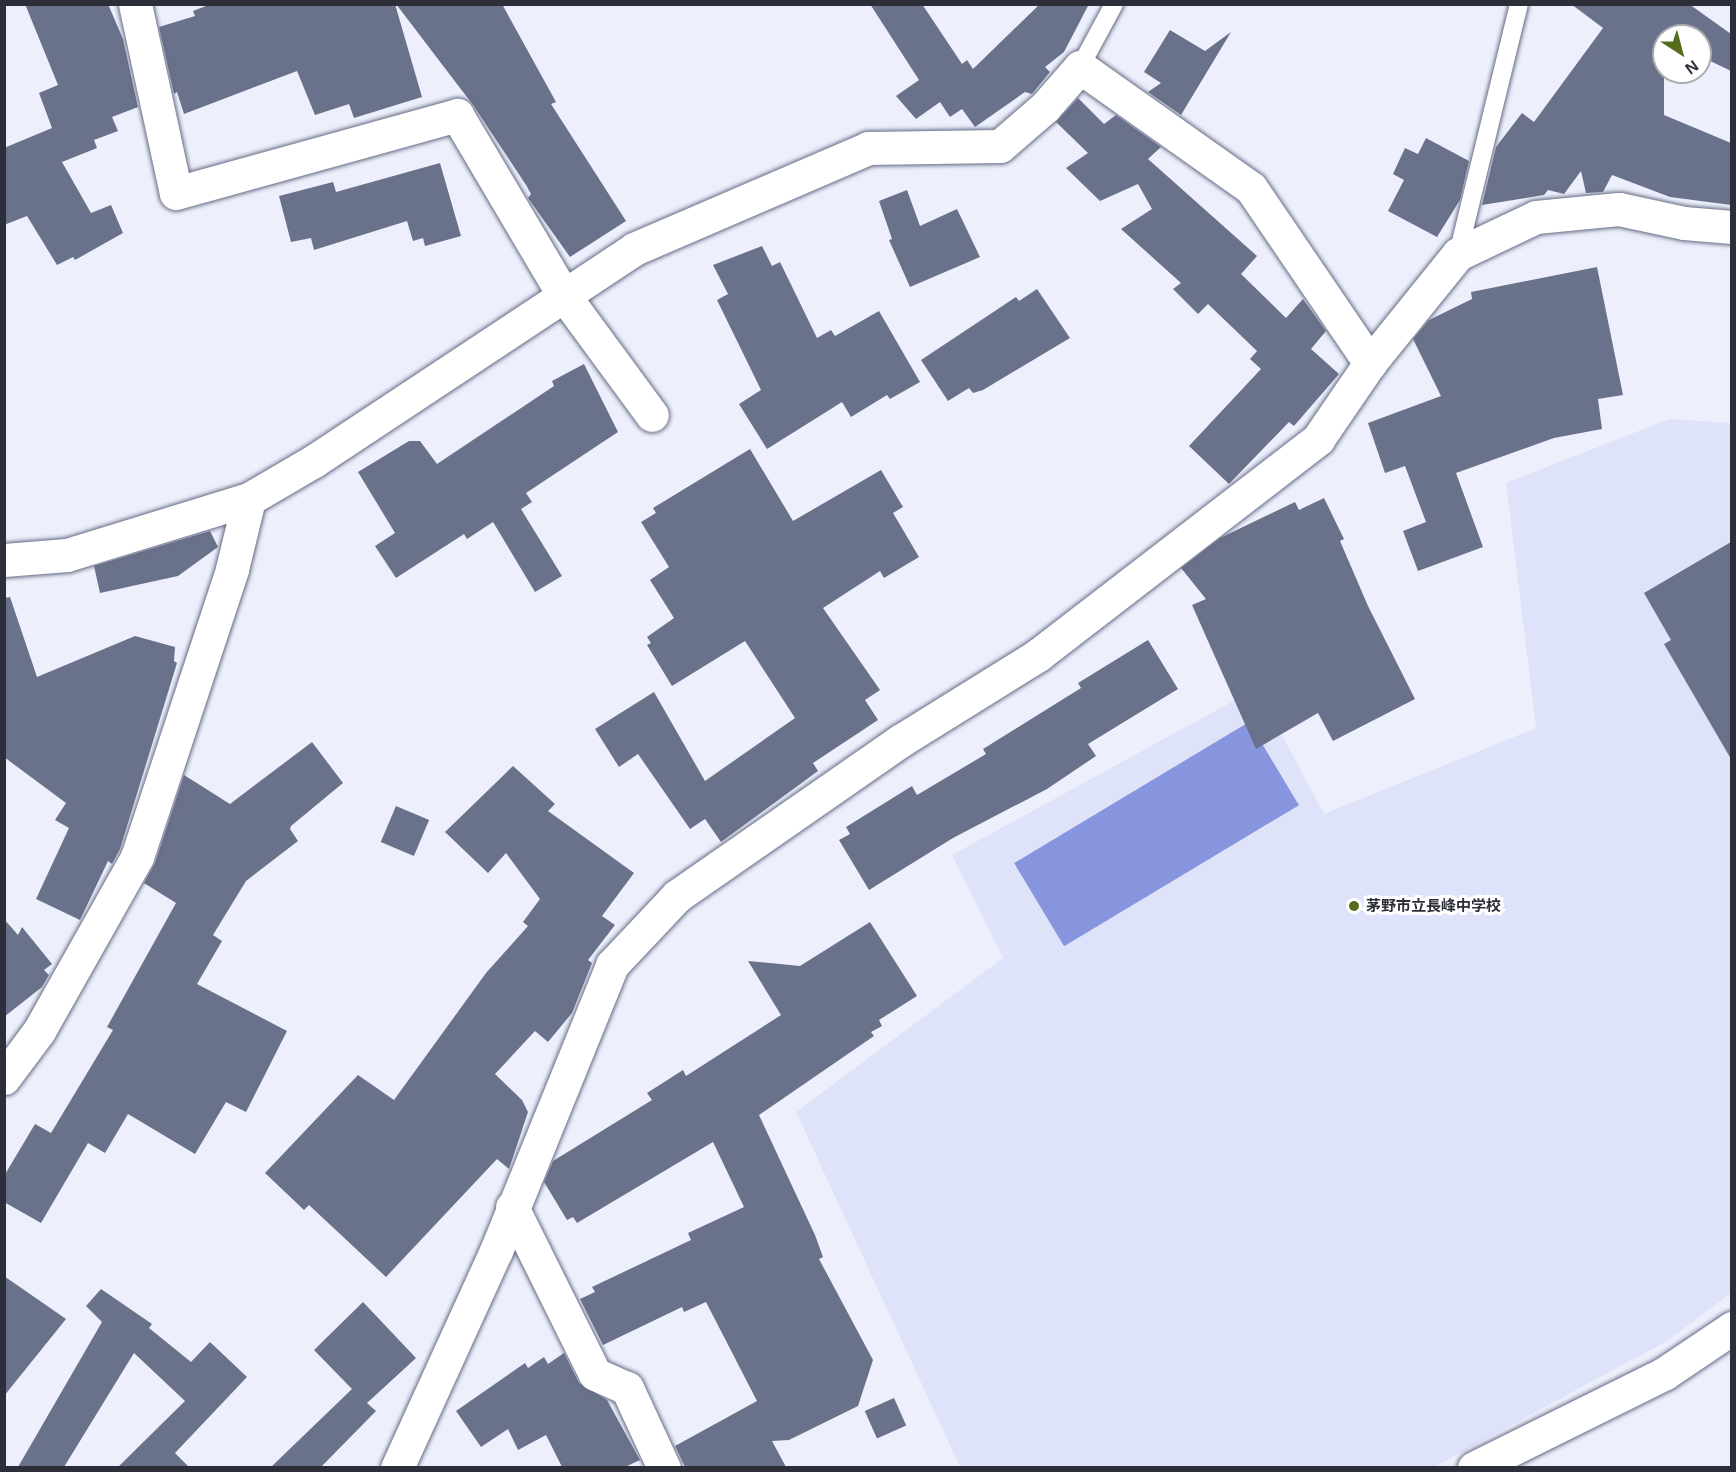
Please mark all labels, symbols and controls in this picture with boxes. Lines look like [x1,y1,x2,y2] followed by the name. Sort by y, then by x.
[1652,24,1712,84] north arrow
[1682,57,1701,78] text: N
[1366,897,1501,915] place label: 茅野市立長峰中学校
[1347,899,1361,913] marker: 茅野市立長峰中学校

